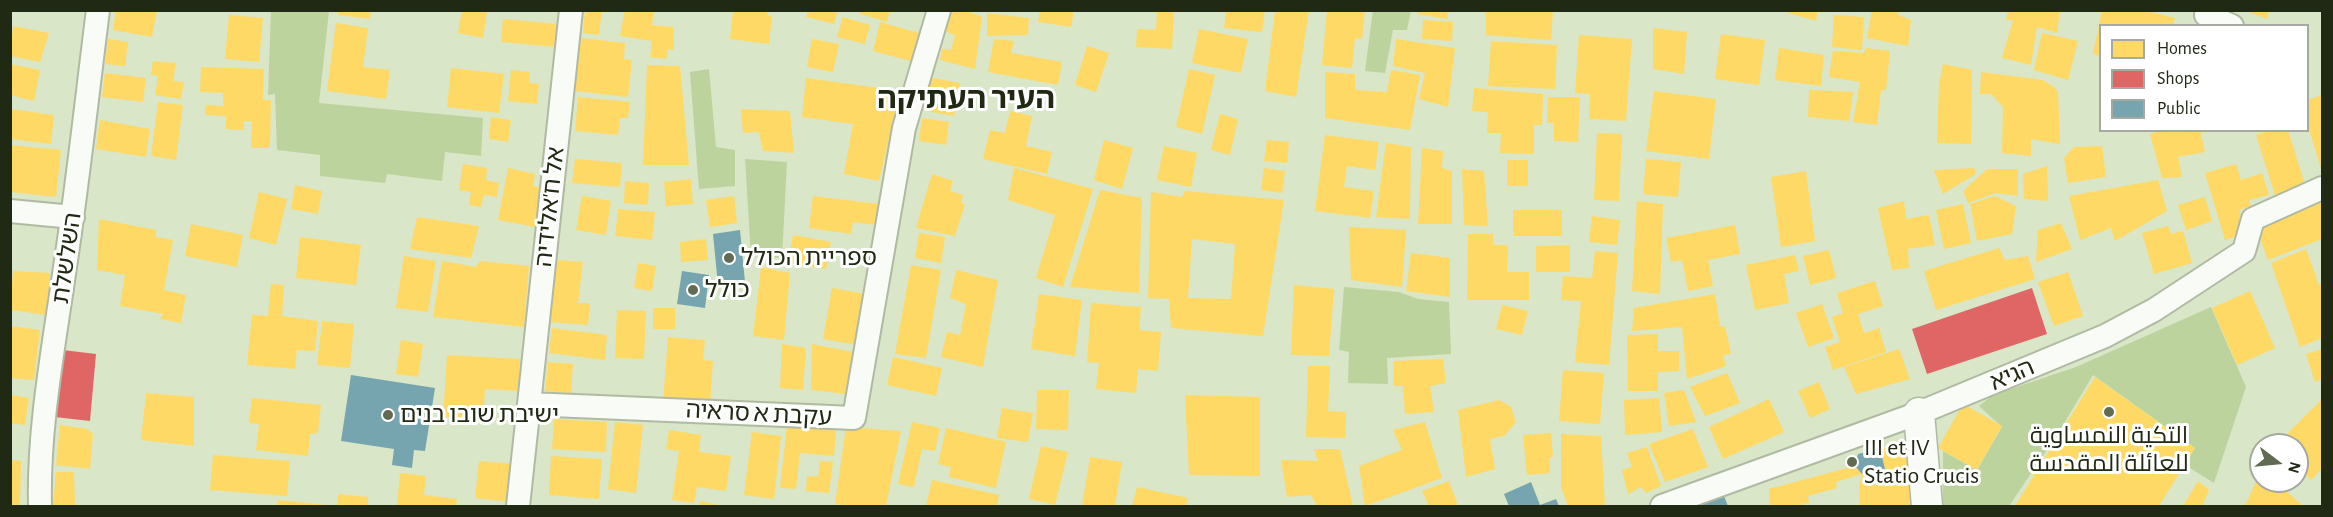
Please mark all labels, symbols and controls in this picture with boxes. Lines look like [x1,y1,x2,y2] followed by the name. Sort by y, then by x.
[2099,24,2309,132] legend
[2157,40,2207,58] text: Homes
[2157,70,2199,88] text: Shops
[877,81,1055,117] district label: העיר העתיקה
[2157,100,2200,118] text: Public
[529,145,571,269] street label: אל ח'אלידיה
[46,211,88,305] street label: השלשלת
[741,244,877,272] place label: ספריית הכולל
[722,251,736,265] marker: ספריית הכולל
[705,276,750,304] place label: כולל
[686,283,700,297] marker: כולל
[1985,353,2039,397] street label: הגיא
[685,396,833,432] street label: עקבת א סראיה
[400,401,559,429] place label: ישיבת שובו בנים
[2102,405,2116,419] marker: التكية النمساوية للعائلة المقدسة
[381,408,395,422] marker: ישיבת שובו בנים
[2029,422,2189,478] place label: التكية النمساوية للعائلة المقدسة
[2249,433,2309,493] north arrow
[1864,434,1979,490] place label: III et IV Statio Crucis
[1845,455,1859,469] marker: III et IV Statio Crucis
[2285,460,2304,475] text: N

